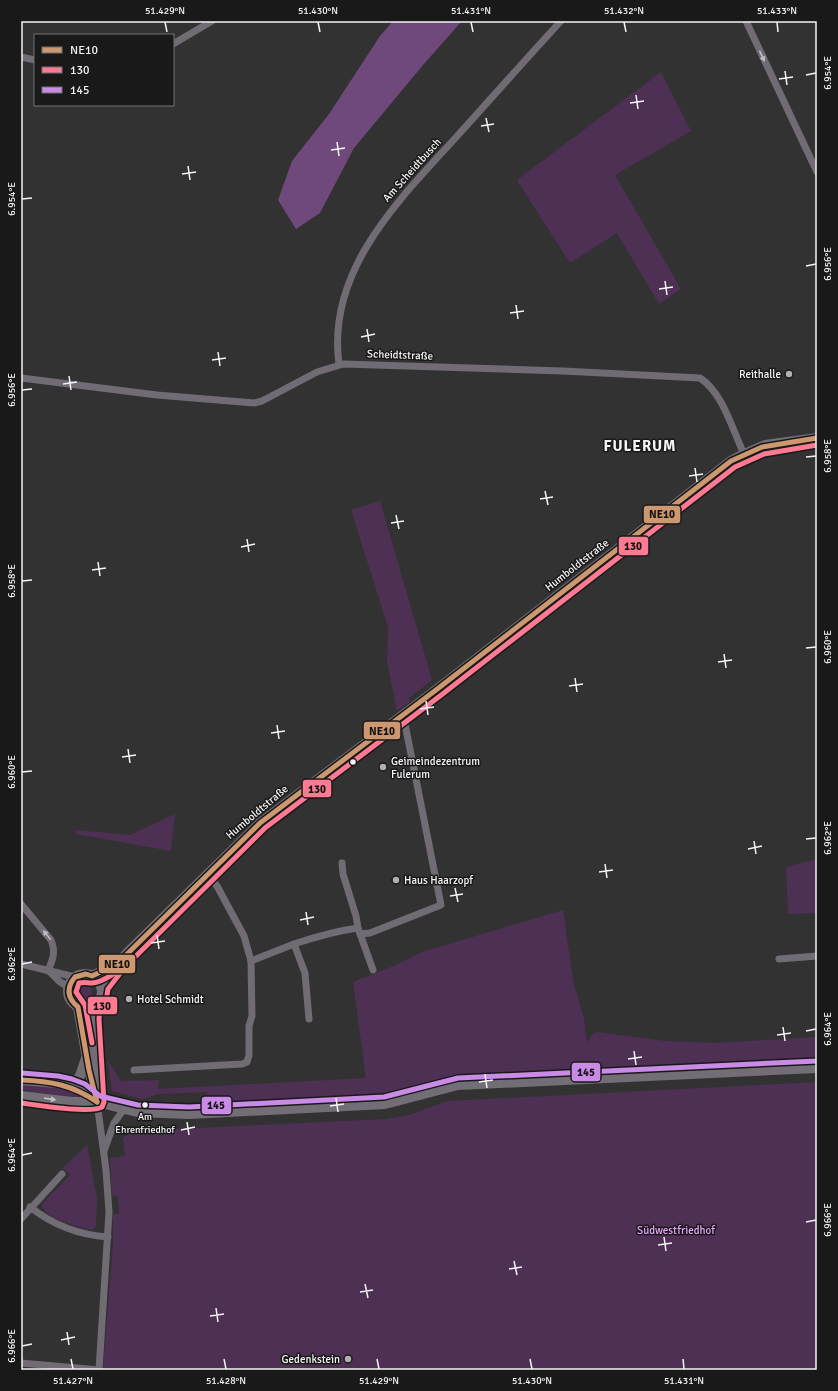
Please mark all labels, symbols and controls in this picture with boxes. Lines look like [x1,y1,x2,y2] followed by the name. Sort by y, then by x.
[145,5,185,17] text: 51.429°N
[298,5,338,17] text: 51.430°N
[451,5,491,17] text: 51.431°N
[604,5,644,17] text: 51.432°N
[757,5,797,17] text: 51.433°N
[34,34,174,106] legend
[70,43,98,58] text: NE10
[760,51,766,63] one-way arrow
[822,56,834,90] text: 6.954°E
[70,63,89,78] text: 130
[70,83,89,98] text: 145
[380,135,444,205] street label: Am Scheidtbusch
[6,182,18,216] text: 6.954°E
[822,247,834,281] text: 6.956°E
[367,347,433,363] street label: Scheidtstraße
[739,368,781,381] place label: Reithalle
[784,369,794,379] marker: Reithalle
[6,373,18,407] text: 6.956°E
[603,437,677,455] district label: FULERUM
[822,439,834,473] text: 6.958°E
[643,505,681,524] line badge: NE10
[649,508,675,521] text: NE10
[543,536,611,594] street label: Humboldtstraße
[618,536,649,556] line badge: 130
[624,540,642,553] text: 130
[6,564,18,598] text: 6.958°E
[822,630,834,664] text: 6.960°E
[363,721,401,740] line badge: NE10
[369,725,395,738] text: NE10
[6,755,18,789] text: 6.960°E
[391,755,480,781] place label: Geimeindezentrum Fulerum
[348,757,358,767] unlabelled marker
[378,762,388,772] marker: Geimeindezentrum Fulerum
[302,779,332,798] line badge: 130
[223,782,291,842] street label: Humboldtstraße
[308,783,326,796] text: 130
[822,821,834,855] text: 6.962°E
[404,874,474,887] place label: Haus Haarzopf
[391,875,401,885] marker: Haus Haarzopf
[42,930,51,941] one-way arrow
[6,947,18,981] text: 6.962°E
[98,954,136,974] line badge: NE10
[104,958,130,971] text: NE10
[137,993,204,1006] place label: Hotel Schmidt
[124,994,134,1004] marker: Hotel Schmidt
[87,996,118,1015] line badge: 130
[93,1000,111,1013] text: 130
[822,1012,834,1046] text: 6.964°E
[571,1062,601,1082] line badge: 145
[577,1066,595,1079] text: 145
[44,1096,56,1102] one-way arrow
[201,1096,232,1115] line badge: 145
[207,1099,225,1112] text: 145
[140,1100,150,1110] marker: Am Ehrenfriedhof
[115,1111,175,1136] place label: Am Ehrenfriedhof
[6,1138,18,1172] text: 6.964°E
[822,1203,834,1237] text: 6.966°E
[637,1224,716,1237] park label: Südwestfriedhof
[6,1329,18,1363] text: 6.966°E
[282,1353,340,1366] place label: Gedenkstein
[343,1354,353,1364] marker: Gedenkstein
[53,1375,93,1387] text: 51.427°N
[206,1375,246,1387] text: 51.428°N
[359,1375,399,1387] text: 51.429°N
[512,1375,552,1387] text: 51.430°N
[664,1375,704,1387] text: 51.431°N

